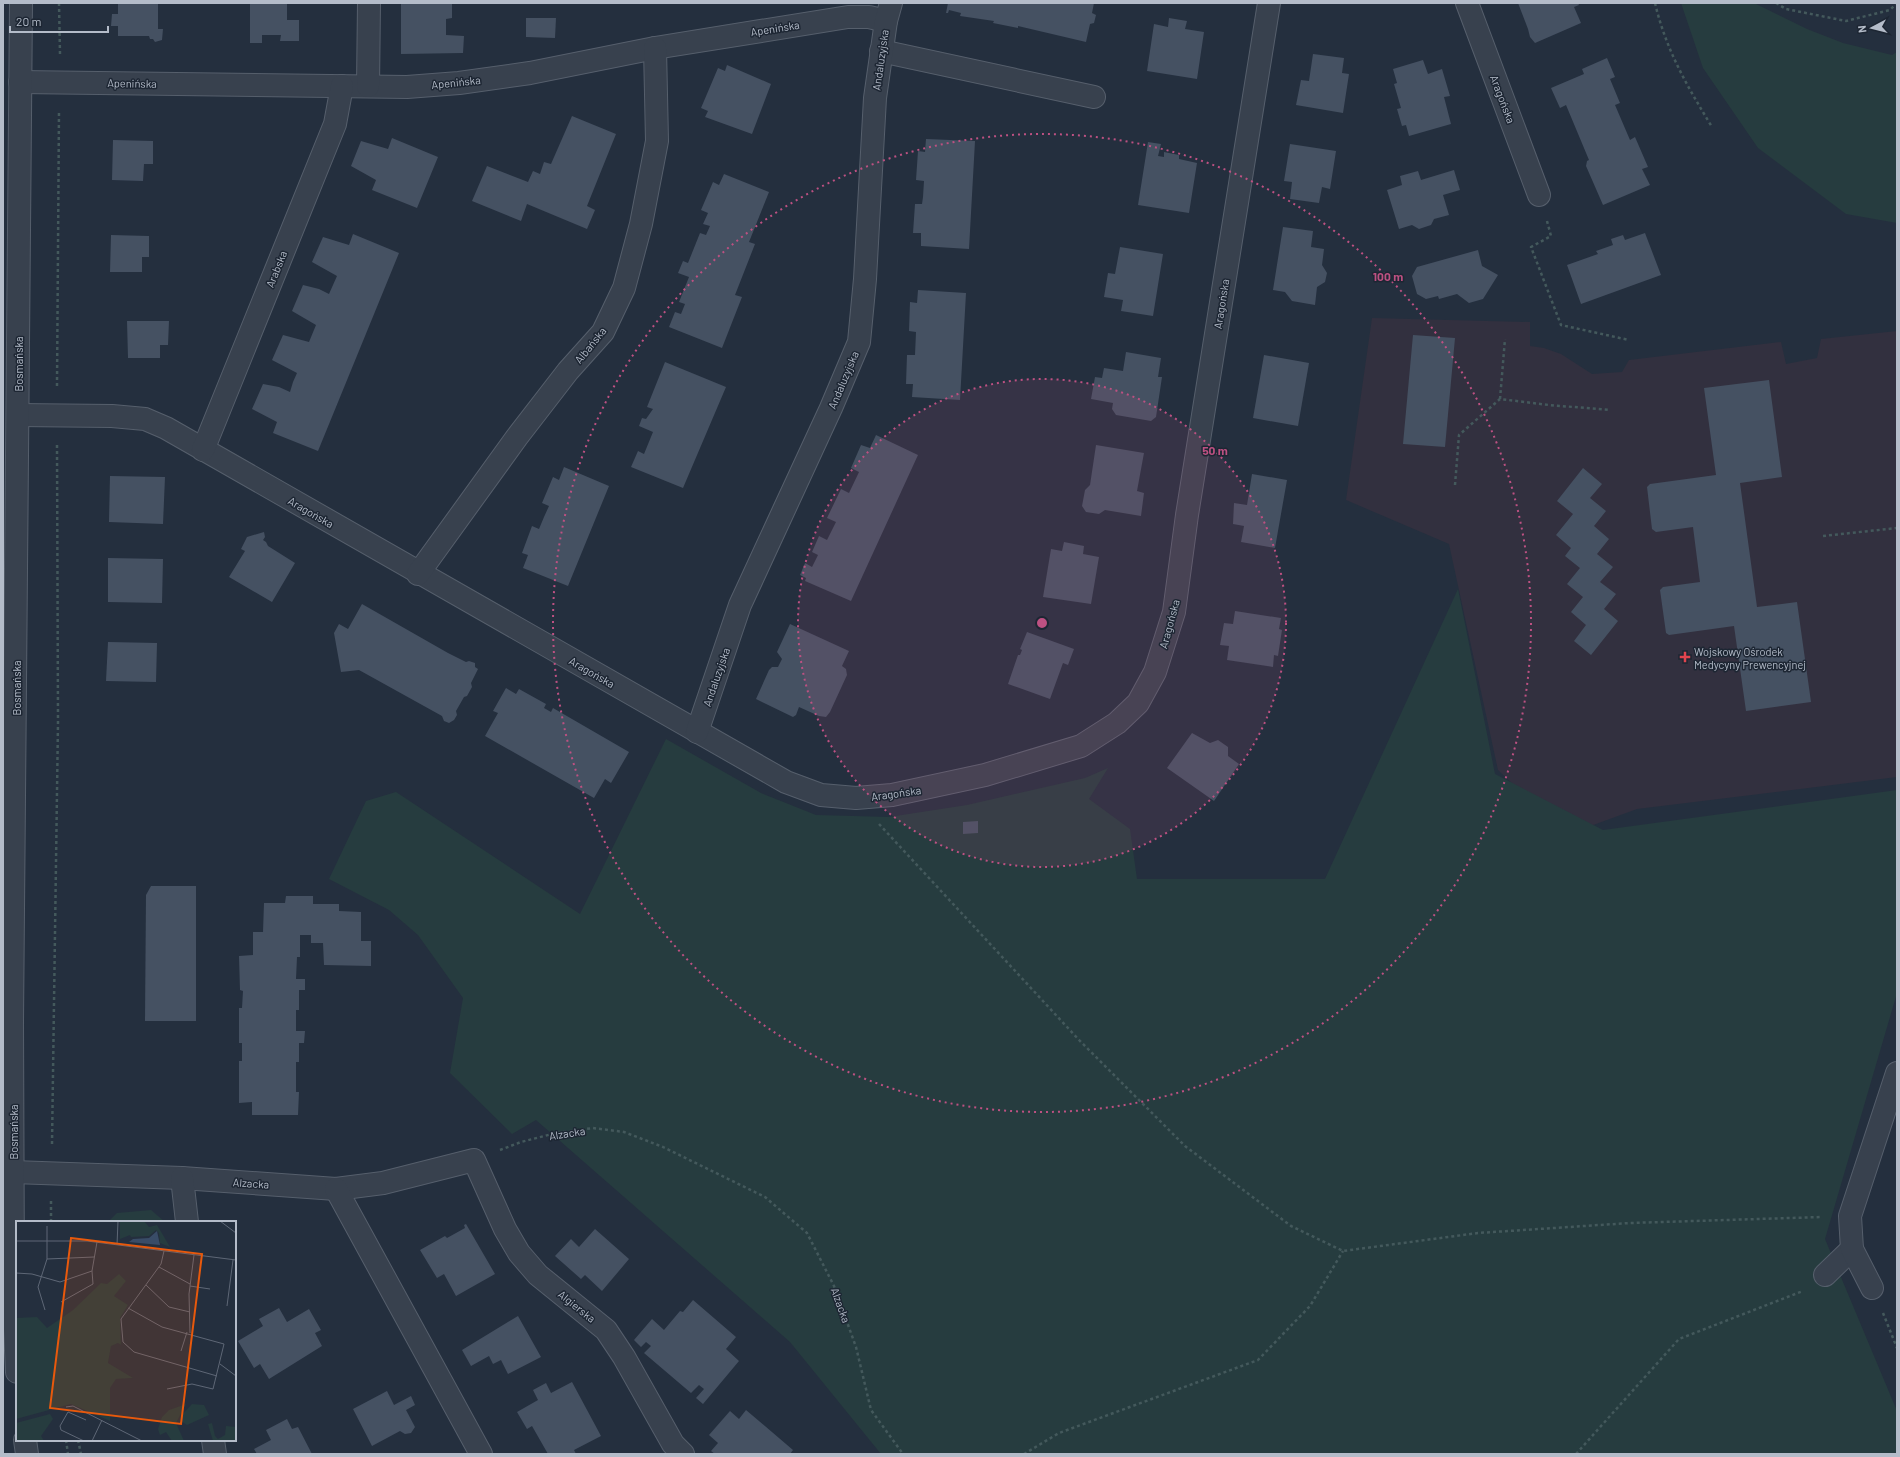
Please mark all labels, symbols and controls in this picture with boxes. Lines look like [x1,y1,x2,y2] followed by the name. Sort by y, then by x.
[10,8,108,34] scale bar
[1852,8,1892,48] north arrow
[16,14,42,28] text: 20 m
[750,18,800,38] street label: Apenińska
[1855,25,1868,34] text: N
[869,29,891,91] street label: Andaluzyjska
[431,73,481,91] street label: Apenińska
[1488,73,1518,125] street label: Aragońska
[107,76,157,90] street label: Apenińska
[263,249,289,289] street label: Arabska
[1373,269,1403,283] text: 100 m
[1211,278,1231,330] street label: Aragońska
[571,324,609,366] street label: Albańska
[12,336,25,392] street label: Bosmańska
[825,349,861,411] street label: Andaluzyjska
[1202,443,1228,457] text: 50 m
[286,494,336,530] street label: Aragońska
[1156,598,1182,650] street label: Aragońska
[1035,616,1049,630] centre of rings
[1694,645,1806,671] place label: Wojskowy Ośrodek Medycyny Prewencyjnej
[700,646,732,708] street label: Andaluzyjska
[1679,651,1691,663] marker: Wojskowy Ośrodek Medycyny Prewencyjnej
[567,654,617,690] street label: Aragońska
[10,660,23,716] street label: Bosmańska
[870,783,922,803] street label: Aragońska
[7,1104,20,1160] street label: Bosmańska
[548,1124,586,1142] street label: Alzacka
[232,1175,270,1191] street label: Alzacka
[16,1221,236,1441] inset map
[829,1286,853,1324] street label: Alzacka
[556,1287,598,1325] street label: Algierska

